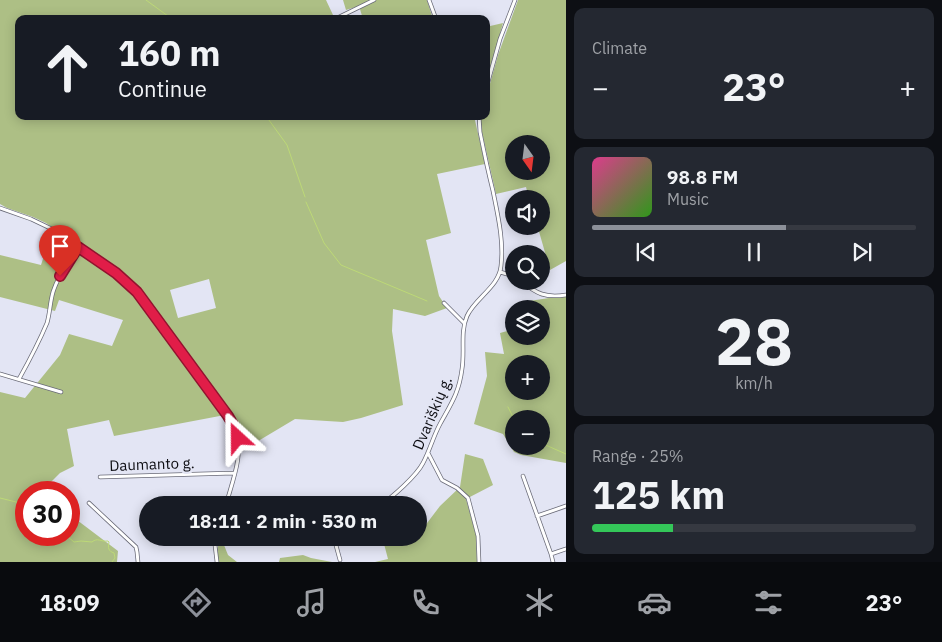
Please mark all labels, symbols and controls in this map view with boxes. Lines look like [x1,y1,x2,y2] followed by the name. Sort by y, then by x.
[118,30,221,76] text: 160 m
[35,35,100,100] icon: ahead
[592,38,647,58] text: Climate
[722,62,786,111] text: 23°
[592,69,609,106] text: −
[899,69,916,106] text: +
[118,74,207,103] text: Continue
[505,135,550,180] north arrow
[505,135,550,455] map controls
[667,165,738,189] text: 98.8 FM
[667,189,709,209] text: Music
[505,190,550,235] button: sound
[39,225,81,276] pin
[46,232,74,260] icon: arrive
[632,238,660,266] icon: previous
[740,238,768,266] icon: pause
[848,238,876,266] icon: next
[505,245,550,290] button: search
[715,298,793,383] text: 28
[505,300,550,345] button: layers
[505,355,550,400] button: +
[408,373,456,453] street label: Dvariškių g.
[735,373,773,393] text: km/h
[505,410,550,455] button: −
[211,411,263,463] position arrow
[592,446,684,466] text: Range · 25%
[109,453,195,475] street label: Daumanto g.
[592,470,725,519] text: 125 km
[15,481,80,546] speed limit sign: 30
[189,509,377,533] text: 18:11 · 2 min · 530 m
[179,585,214,620] icon: directions
[294,585,329,620] icon: music
[408,585,443,620] icon: phone
[522,585,557,620] icon: climate
[637,585,672,620] icon: car
[751,585,786,620] icon: filters
[40,588,100,617] text: 18:09
[865,588,902,617] text: 23°

